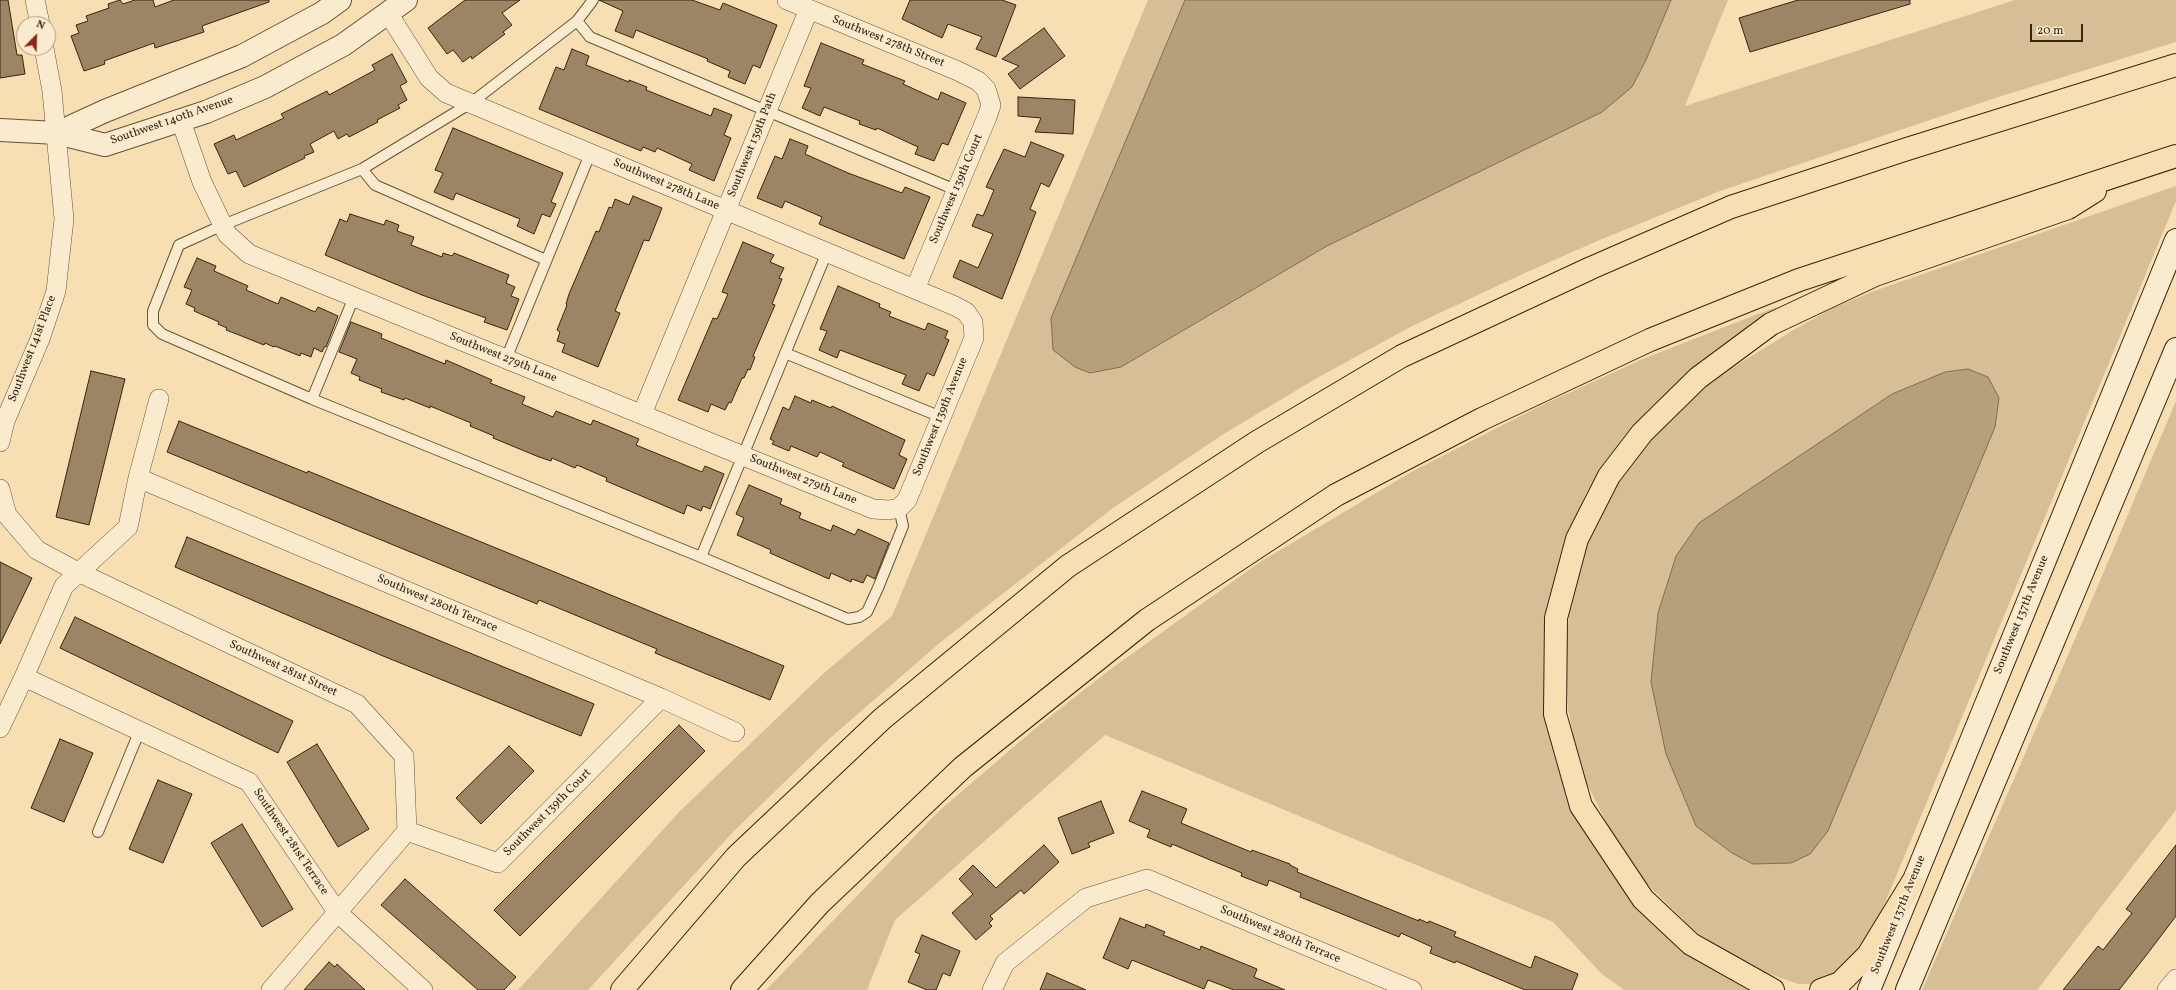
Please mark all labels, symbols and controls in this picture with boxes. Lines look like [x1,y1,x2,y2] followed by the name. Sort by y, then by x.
[830,13,946,71] street label: Southwest 278th Street
[16,16,56,56] north arrow
[2032,16,2085,42] scale bar
[34,17,47,34] text: N
[2037,23,2064,39] text: 20 m
[725,90,781,200] street label: Southwest 139th Path
[109,93,235,149] street label: Southwest 140th Avenue
[927,132,987,246] street label: Southwest 139th Court
[611,156,721,214] street label: Southwest 278th Lane
[6,294,60,404] street label: Southwest 141st Place
[447,330,559,386] street label: Southwest 279th Lane
[911,355,971,479] street label: Southwest 139th Avenue
[747,452,859,508] street label: Southwest 279th Lane
[1992,553,2052,677] street label: Southwest 137th Avenue
[374,572,500,636] street label: Southwest 280th Terrace
[227,638,339,700] street label: Southwest 281st Street
[501,766,595,860] street label: Southwest 139th Court
[249,786,331,898] street label: Southwest 281st Terrace
[1869,853,1929,977] street label: Southwest 137th Avenue
[1217,903,1343,967] street label: Southwest 280th Terrace

